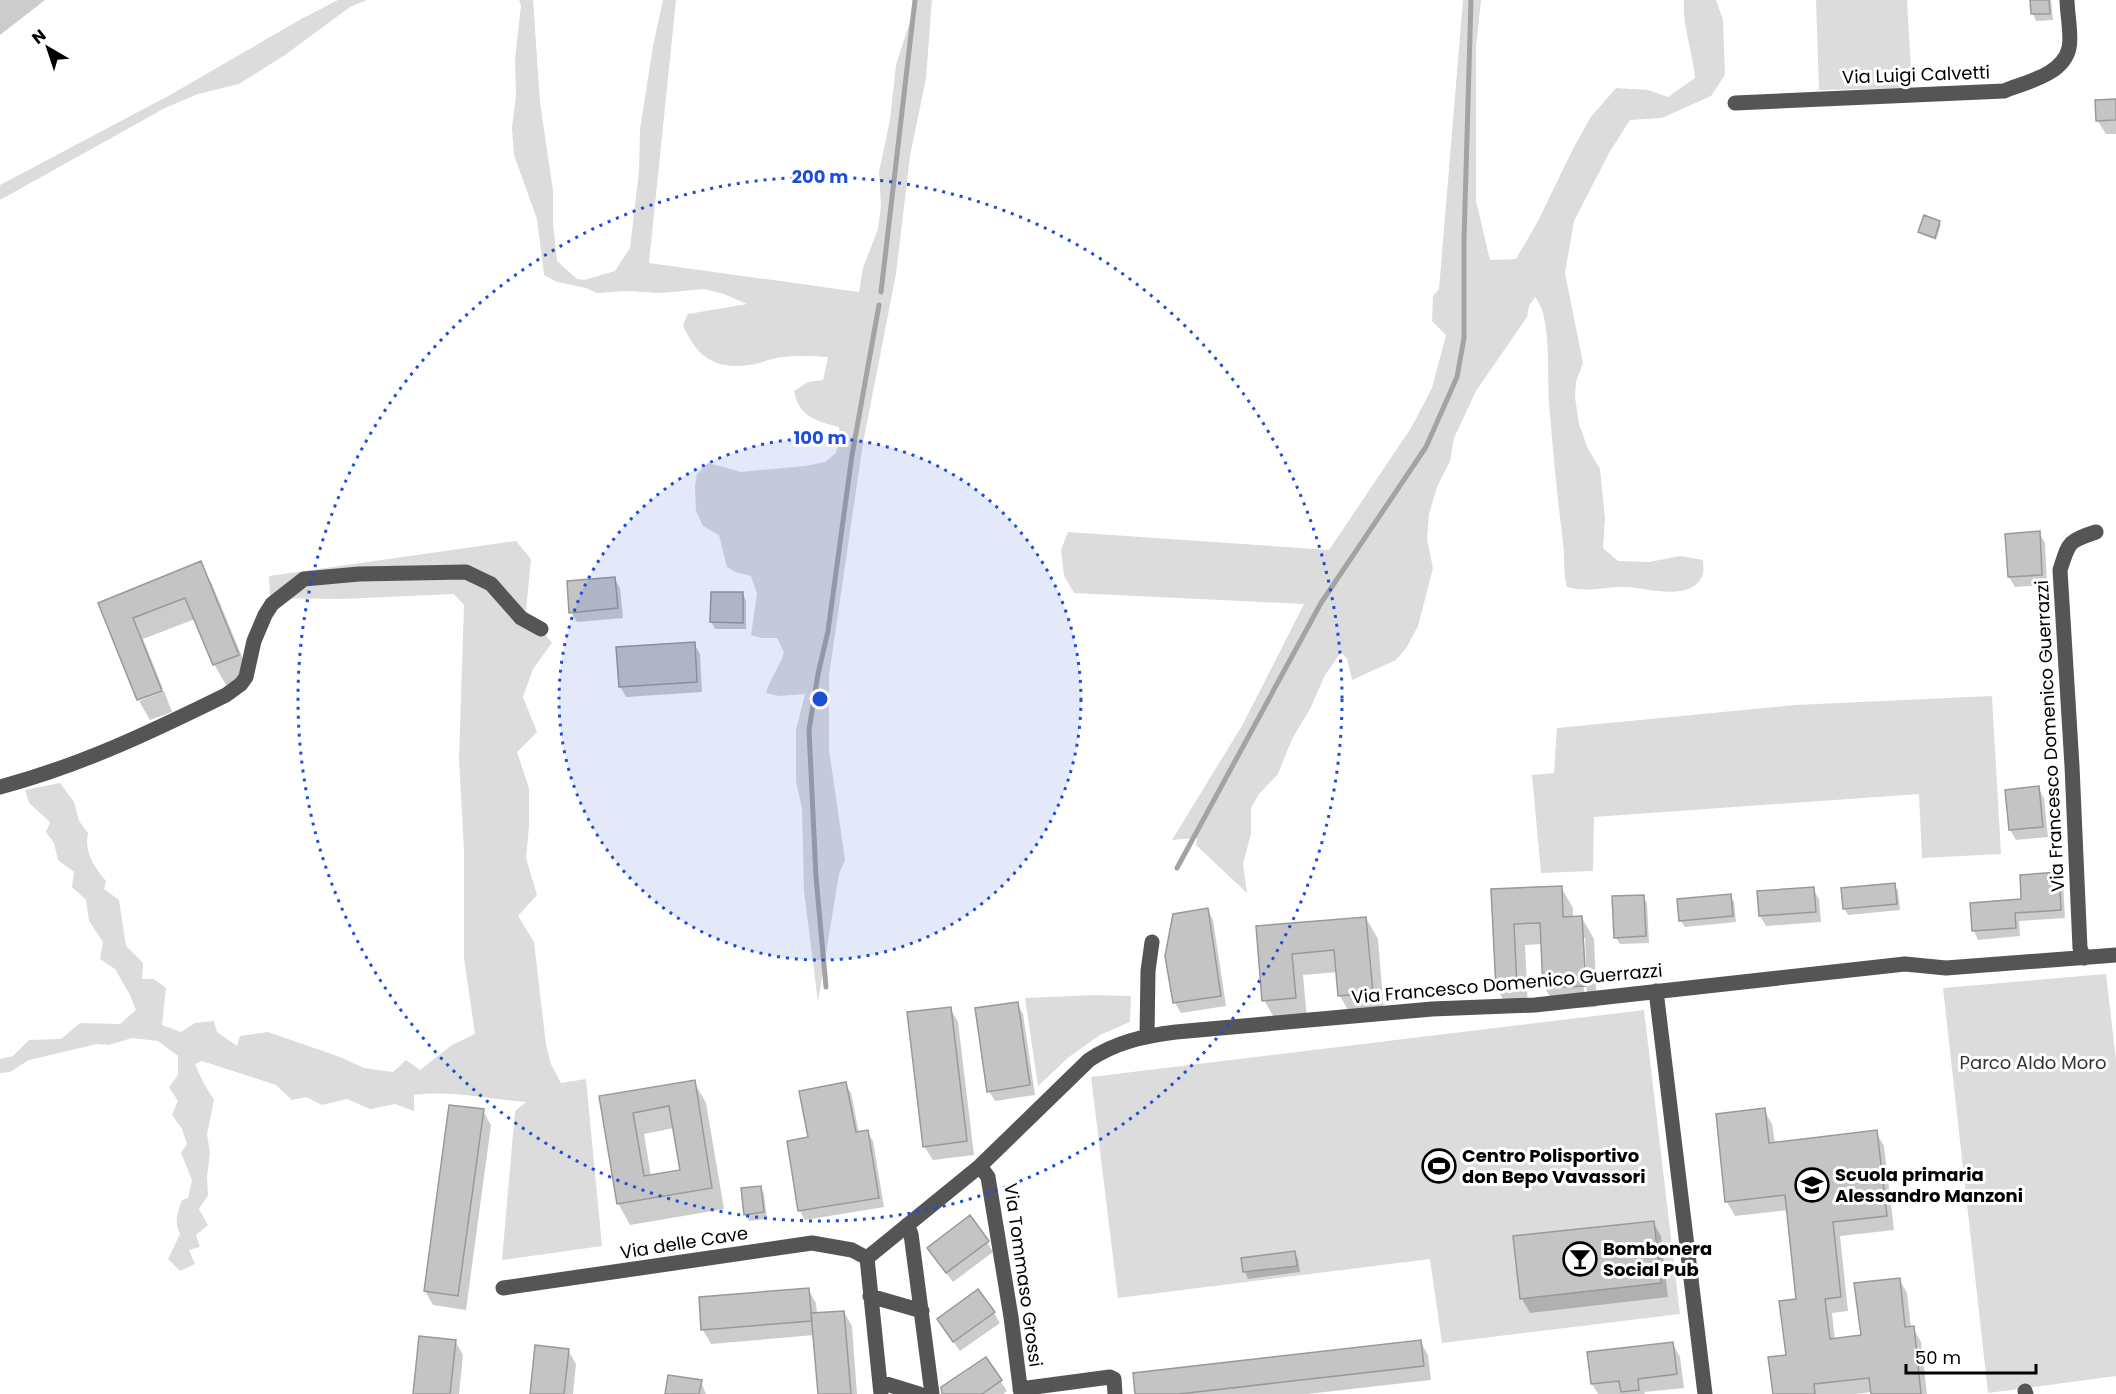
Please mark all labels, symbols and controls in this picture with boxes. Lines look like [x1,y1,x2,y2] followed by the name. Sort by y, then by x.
[18,18,78,78] north arrow
[27,24,51,49] text: N
[1842,59,1990,90] street label: Via Luigi Calvetti
[792,164,848,189] text: 200 m
[793,425,847,450] text: 100 m
[2029,580,2070,892] street label: Via Francesco Domenico Guerrazzi
[810,689,830,709] centre of rings
[1350,957,1663,1010] street label: Via Francesco Domenico Guerrazzi
[1960,1050,2106,1075] park label: Parco Aldo Moro
[1462,1143,1646,1189] place label: Centro Polisportivo don Bepo Vavassori
[1421,1148,1457,1184] sports icon: Centro Polisportivo don Bepo Vavassori
[1835,1162,2023,1208] place label: Scuola primaria Alessandro Manzoni
[1794,1167,1830,1203] school or university icon: Scuola primaria Alessandro Manzoni
[998,1181,1049,1368] street label: Via Tommaso Grossi
[618,1220,750,1265] street label: Via delle Cave
[1603,1236,1712,1282] place label: Bombonera Social Pub
[1562,1241,1598,1277] bar icon: Bombonera Social Pub
[1906,1337,2036,1375] scale bar
[1915,1345,1961,1370] text: 50 m

